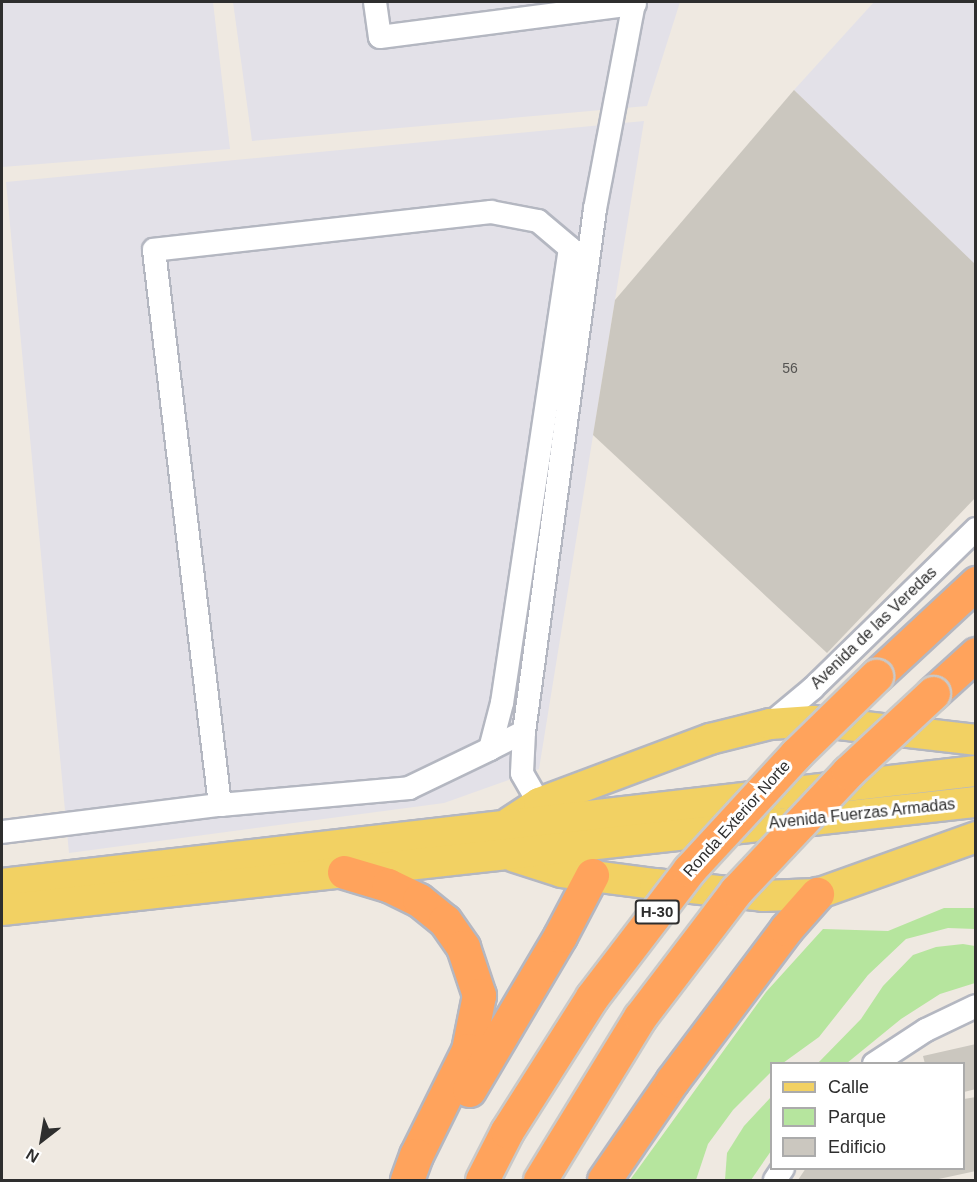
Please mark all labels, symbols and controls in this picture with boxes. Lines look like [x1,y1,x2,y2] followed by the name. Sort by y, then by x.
[782,360,798,376] house number: 56
[807,563,941,693] street label: Avenida de las Veredas
[680,757,794,881] street label: Ronda Exterior Norte
[767,795,957,833] street label: Avenida Fuerzas Armadas
[634,900,680,924] road number: H-30
[770,1062,965,1170] legend
[828,1077,869,1097] text: Calle
[828,1107,886,1127] text: Parque
[12,1110,72,1170] north arrow
[828,1137,886,1157] text: Edificio
[23,1146,42,1166] text: N

